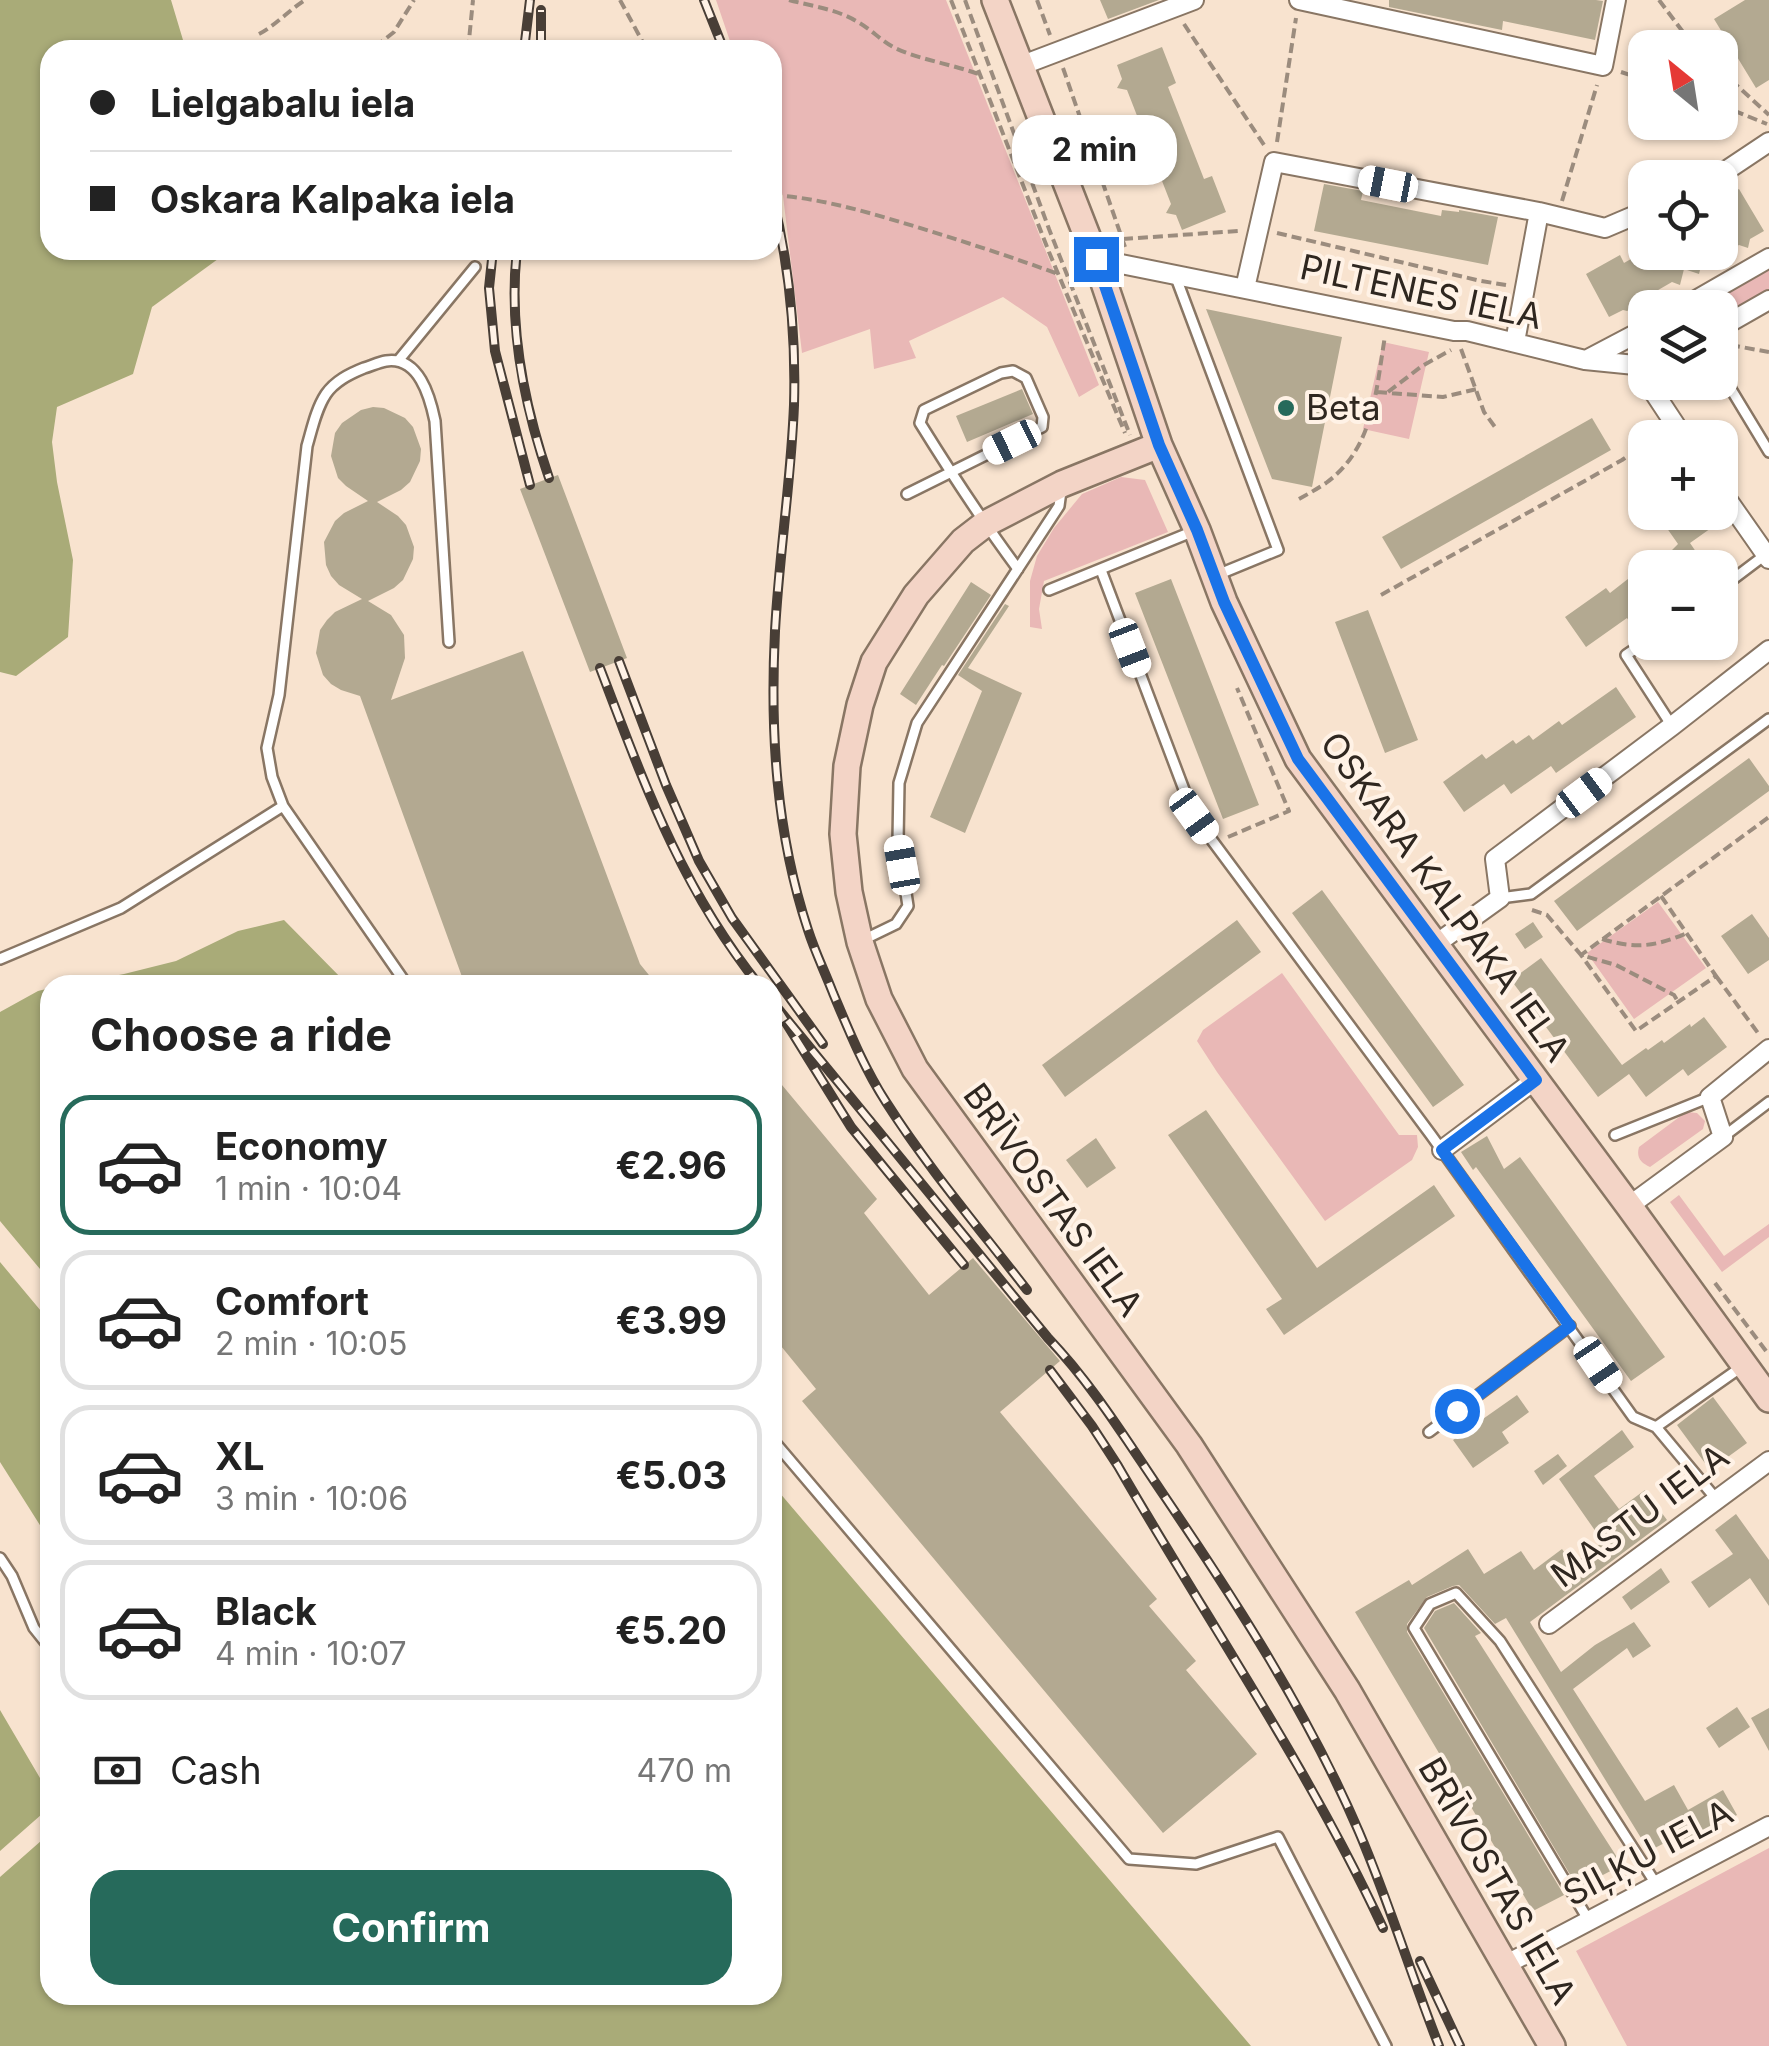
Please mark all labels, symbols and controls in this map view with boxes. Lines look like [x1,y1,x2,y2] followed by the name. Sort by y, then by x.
[1628,30,1738,140] north arrow
[1628,30,1738,660] map controls
[150,80,415,126] text: Lielgabalu iela
[1014,114,1178,184] callout: 2 min
[1052,130,1137,169] text: 2 min
[1628,160,1738,270] button: locate
[1356,164,1420,204] car
[150,176,515,222] text: Oskara Kalpaka iela
[1074,237,1119,282] route end
[1297,245,1546,337] street label: PILTENES IELA
[1628,290,1738,400] button: layers
[1306,386,1381,428] place label: Beta
[1275,397,1297,419] marker: Beta
[978,415,1046,469] car
[1628,420,1738,530] button: +
[1628,550,1738,660] button: −
[1105,615,1155,681] car
[1312,724,1579,1069] street label: OSKARA KALPAKA IELA
[1551,763,1617,823] car
[1164,783,1224,849] car
[882,833,922,897] car
[90,1007,392,1062] text: Choose a ride
[955,1075,1152,1324] street label: BRĪVOSTAS IELA
[95,1120,185,1210] icon: car
[215,1123,388,1169] text: Economy
[615,1142,727,1188] text: €2.96
[215,1169,402,1208] text: 1 min · 10:04
[95,1275,185,1365] icon: car
[215,1278,369,1324] text: Comfort
[616,1297,727,1343] text: €3.99
[215,1324,407,1363] text: 2 min · 10:05
[1569,1332,1627,1398] car
[1435,1389,1480,1434] route start
[95,1430,185,1520] icon: car
[215,1433,265,1479] text: XL
[1542,1435,1736,1595] street label: MASTU IELA
[616,1452,727,1498] text: €5.03
[215,1479,408,1518] text: 3 min · 10:06
[95,1585,185,1675] icon: car
[215,1588,317,1634] text: Black
[615,1607,727,1653] text: €5.20
[215,1634,407,1673] text: 4 min · 10:07
[90,1743,145,1798] icon: cash
[170,1747,262,1793] text: Cash
[1410,1750,1585,2011] street label: BRĪVOSTAS IELA
[637,1751,732,1790] text: 470 m
[1556,1790,1740,1915] street label: SIĻĶU IELA
[90,1870,732,1985] button: Confirm

